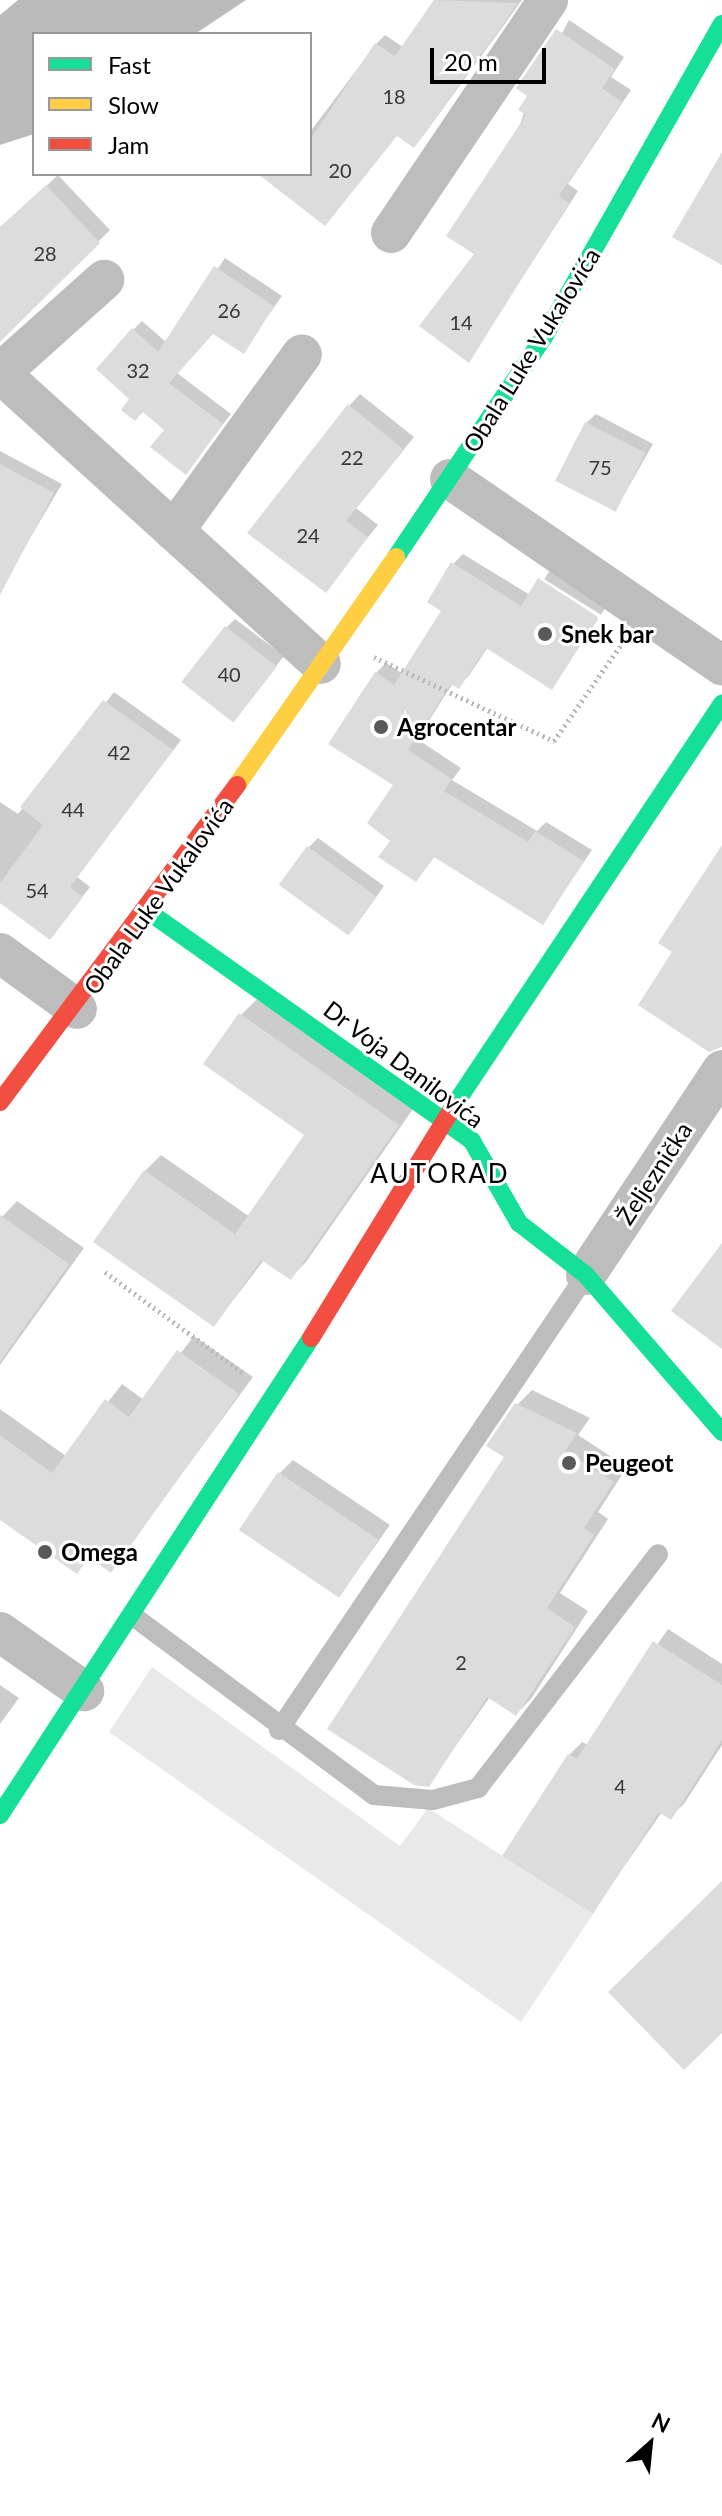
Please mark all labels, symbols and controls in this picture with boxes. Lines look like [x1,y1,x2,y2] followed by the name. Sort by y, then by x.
[32,32,312,176] legend
[434,32,550,82] scale bar
[444,47,498,76] text: 20 m
[108,50,151,79] text: Fast
[382,84,406,108] house number: 18
[108,90,159,119] text: Slow
[108,130,149,159] text: Jam
[328,158,352,182] house number: 20
[33,241,57,265] house number: 28
[456,242,606,458] street label: Obala Luke Vukalovića
[217,298,241,322] house number: 26
[449,310,473,334] house number: 14
[126,358,150,382] house number: 32
[340,445,364,469] house number: 22
[588,455,612,479] house number: 75
[296,523,320,547] house number: 24
[561,620,654,648] place label: Snek bar
[536,625,554,643] marker: Snek bar
[217,662,241,686] house number: 40
[397,713,516,741] place label: Agrocentar
[372,718,390,736] marker: Agrocentar
[107,740,131,764] house number: 42
[77,792,239,1000] street label: Obala Luke Vukalovića
[61,797,85,821] house number: 44
[25,878,49,902] house number: 54
[318,994,490,1134] street label: Dr Voja Danilovića
[610,1116,698,1230] street label: Željeznička
[370,1158,510,1190] district label: AUTORAD
[585,1449,673,1477] place label: Peugeot
[560,1454,578,1472] marker: Peugeot
[61,1538,138,1566] place label: Omega
[36,1543,54,1561] marker: Omega
[455,1650,467,1674] house number: 2
[614,1774,626,1798] house number: 4
[610,2404,690,2484] north arrow
[647,2406,675,2438] text: N

